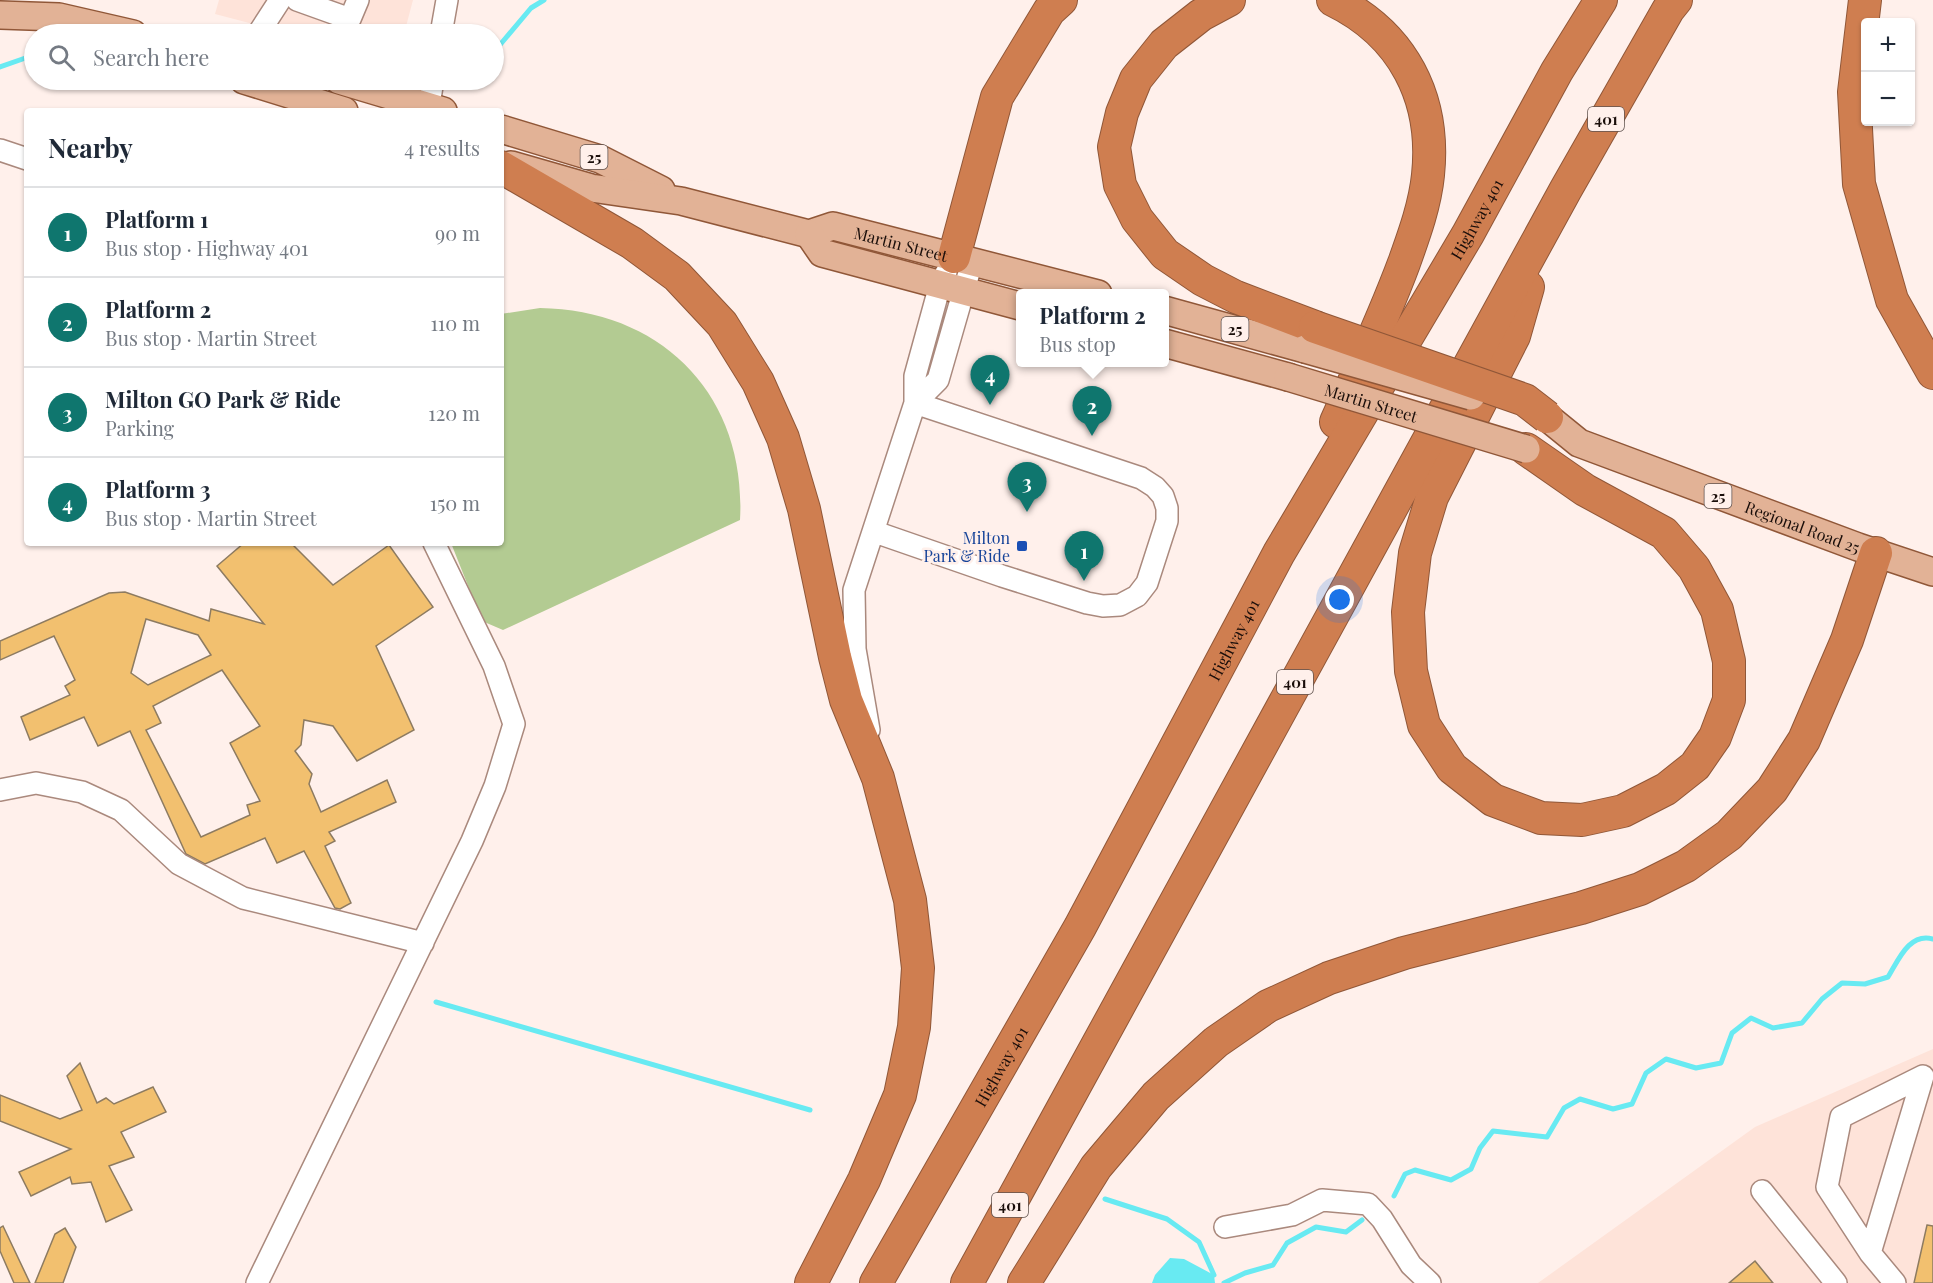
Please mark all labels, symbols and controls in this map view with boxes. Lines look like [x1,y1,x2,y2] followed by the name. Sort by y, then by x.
[1861,18,1915,126] map controls
[1861,18,1915,72] button: +
[24,24,504,90] search box
[45,41,78,74] icon: search
[93,42,209,72] text: Search here
[1861,72,1915,126] button: −
[1588,107,1624,131] road number: 401
[48,130,133,165] text: Nearby
[404,134,480,161] text: 4 results
[580,145,608,169] road number: 25
[1445,175,1507,263] street label: Highway 401
[105,204,208,234] text: Platform 1
[64,219,71,246] text: 1
[435,219,480,246] text: 90 m
[852,221,951,266] street label: Martin Street
[105,234,308,261] text: Bus stop · Highway 401
[1016,289,1169,367] popup
[105,294,211,324] text: Platform 2
[1039,300,1146,330] text: Platform 2
[62,309,73,336] text: 2
[430,309,480,336] text: 110 m
[1222,317,1248,341] road number: 25
[105,324,317,351] text: Bus stop · Martin Street
[1039,330,1116,357] text: Bus stop
[970,356,1010,405] pin: 4
[1322,378,1421,426] street label: Martin Street
[105,384,341,414] text: Milton GO Park & Ride
[1072,386,1112,436] pin: 2
[63,399,72,426] text: 3
[428,399,480,426] text: 120 m
[105,414,174,441] text: Parking
[1008,462,1046,512] pin: 3
[105,474,211,504] text: Platform 3
[1704,484,1732,508] road number: 25
[62,489,73,516] text: 4
[430,489,480,516] text: 150 m
[1742,495,1863,557] street label: Regional Road 25
[105,504,317,531] text: Bus stop · Martin Street
[924,527,1010,566] place label: Milton Park & Ride
[1064,532,1104,581] pin: 1
[1015,539,1029,553] marker: Milton Park & Ride
[1325,585,1354,614] your location
[1203,595,1263,684] street label: Highway 401
[1277,670,1313,694] road number: 401
[969,1022,1032,1110] street label: Highway 401
[992,1193,1028,1217] road number: 401

